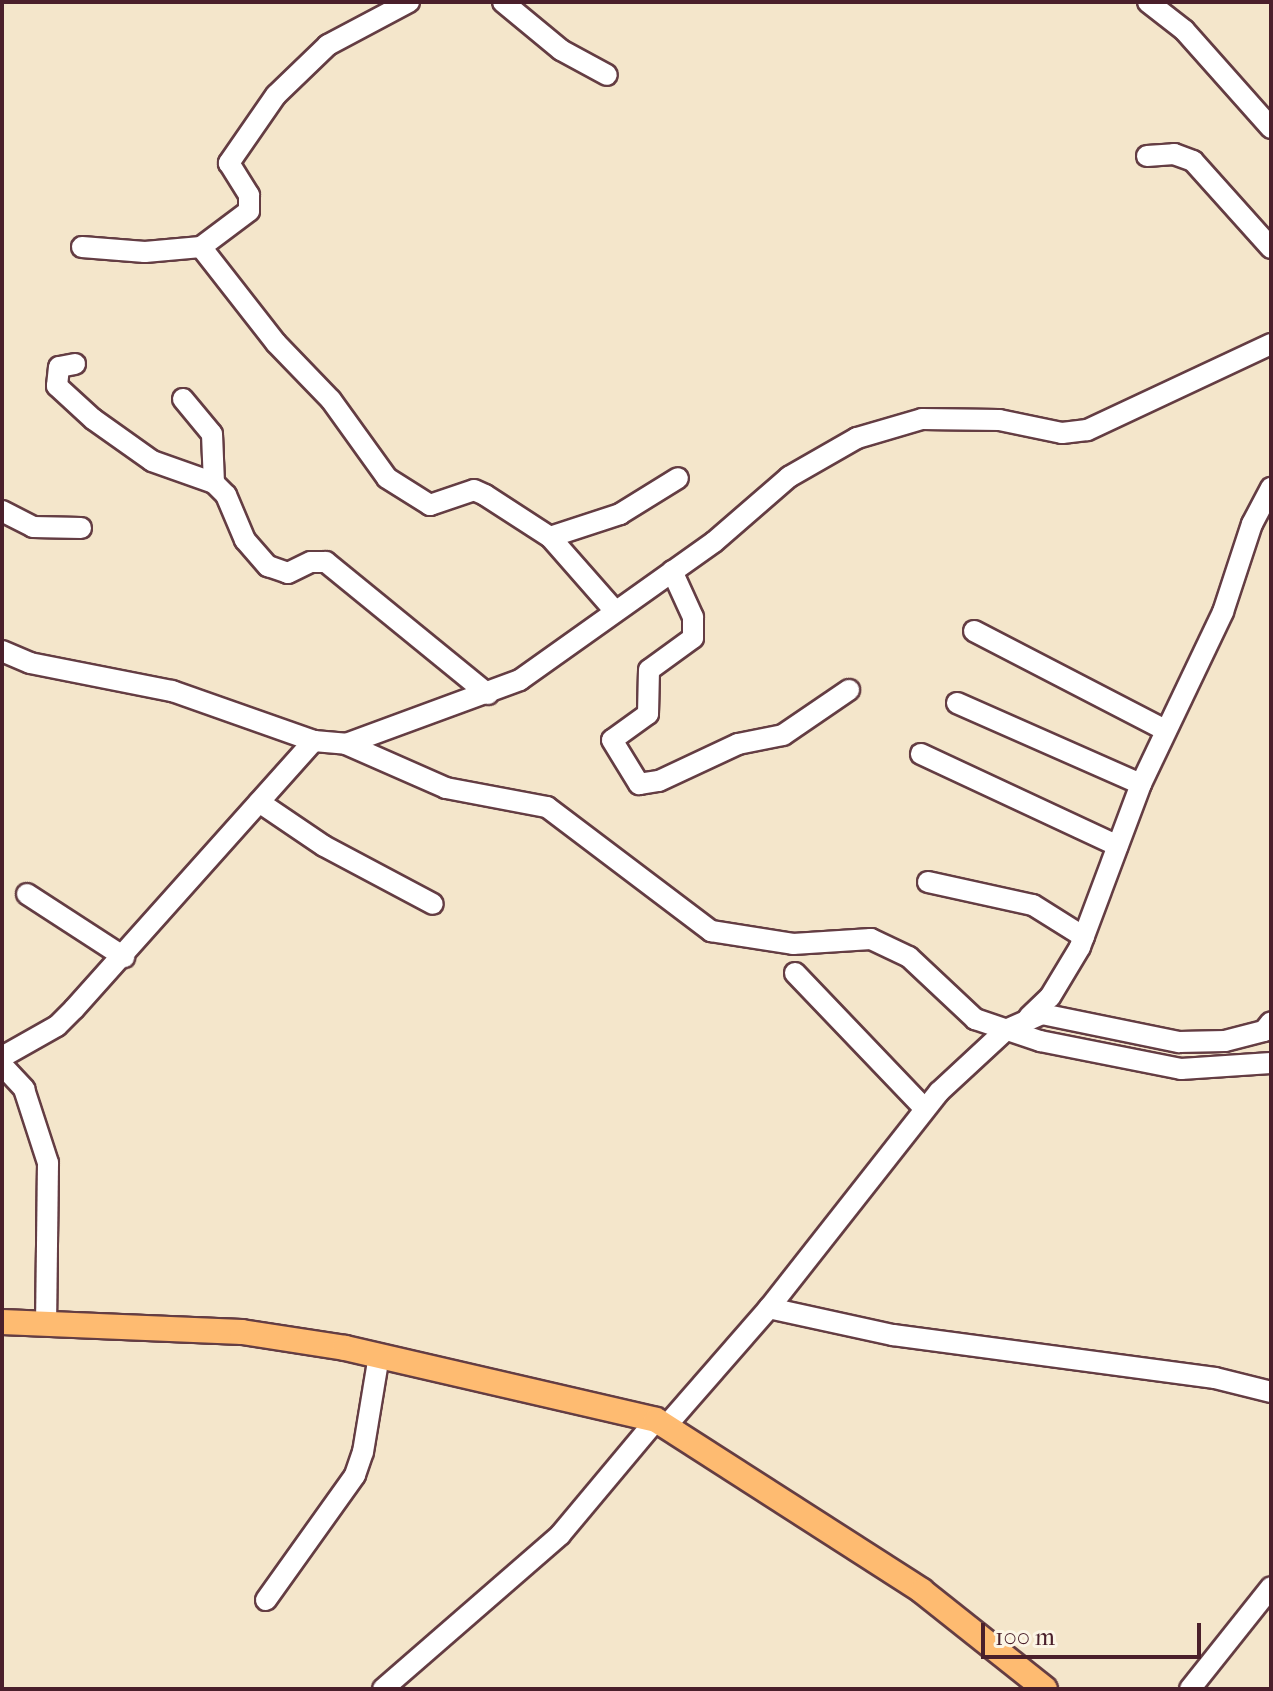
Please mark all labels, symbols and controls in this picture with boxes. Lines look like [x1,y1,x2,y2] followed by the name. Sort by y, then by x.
[985,1607,1205,1657] scale bar
[995,1623,1055,1651] text: 100 m

